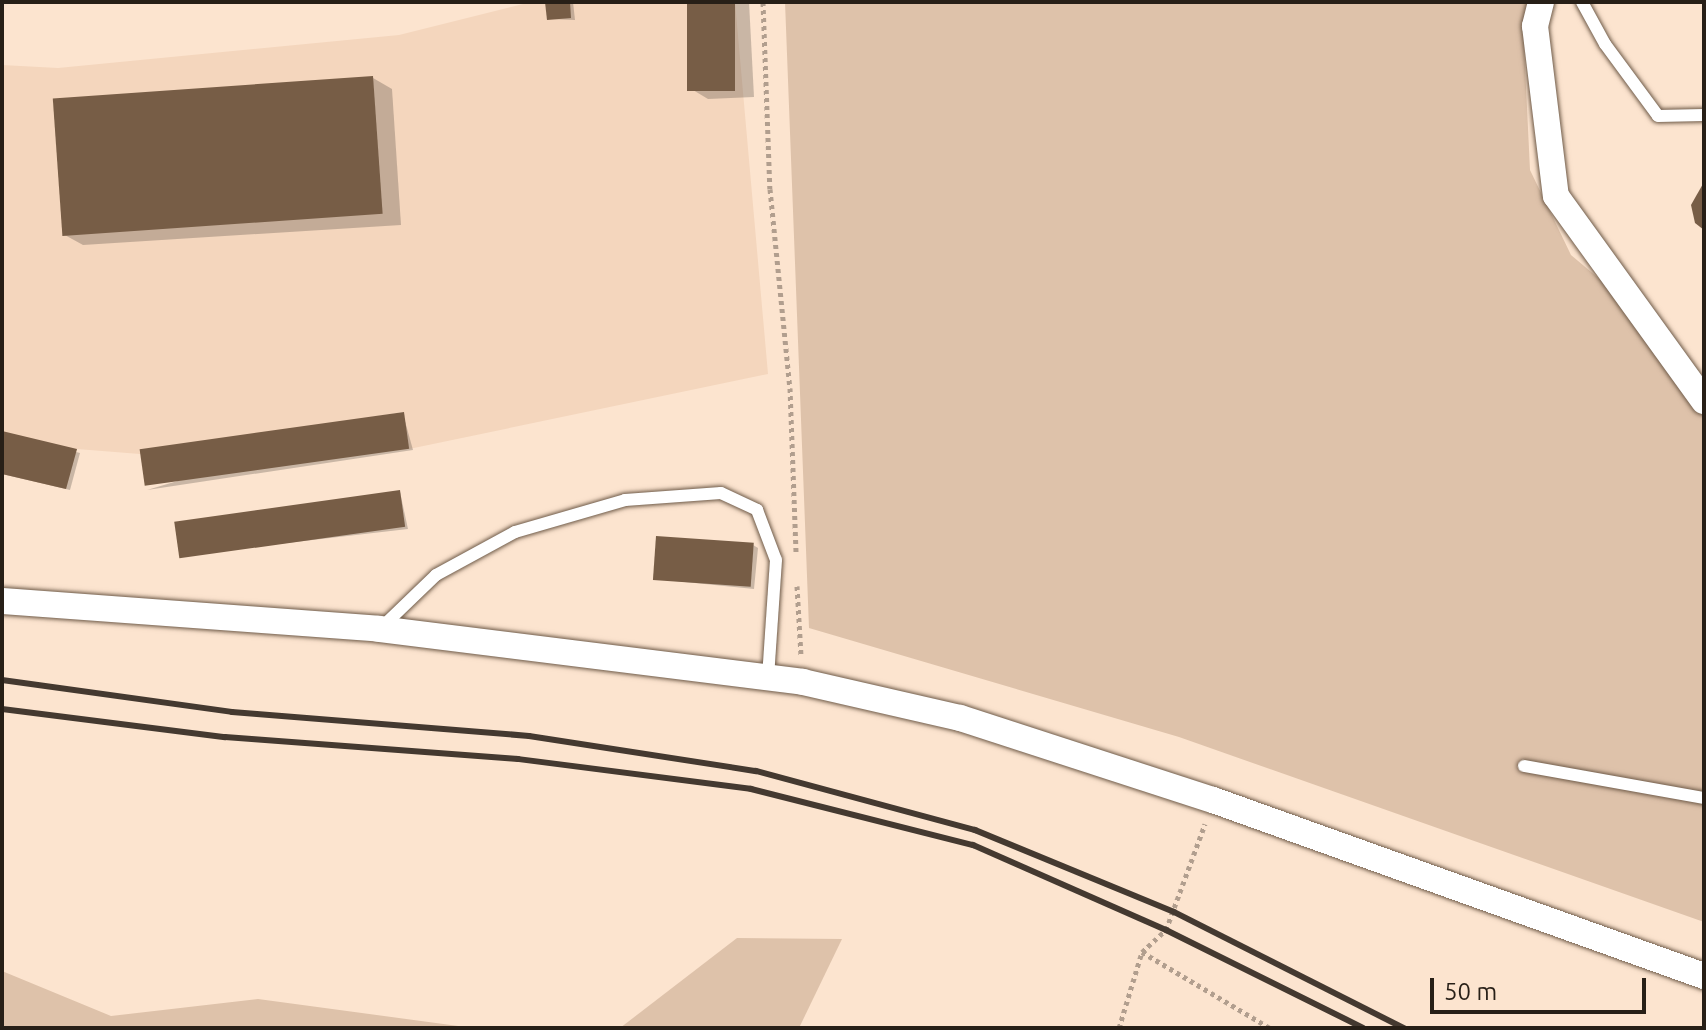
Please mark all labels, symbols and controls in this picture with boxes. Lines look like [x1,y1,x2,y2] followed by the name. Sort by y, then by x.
[1434,962,1650,1012] scale bar
[1444,978,1497,1005] text: 50 m

